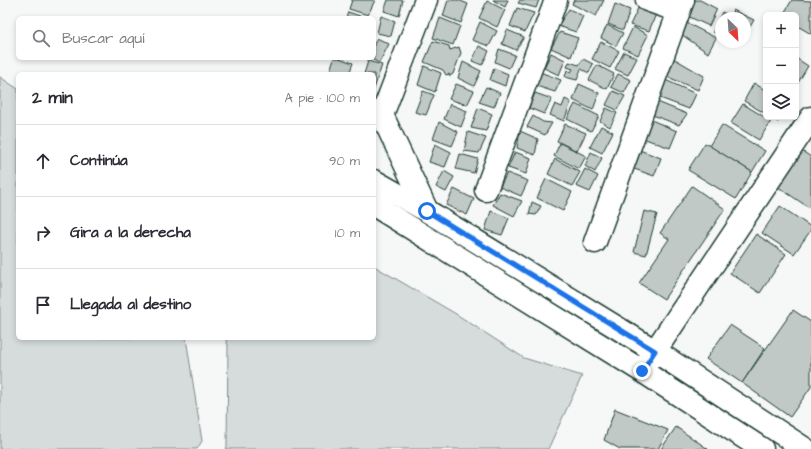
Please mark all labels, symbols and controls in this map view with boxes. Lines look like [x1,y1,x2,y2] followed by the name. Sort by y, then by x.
[715,12,751,48] north arrow
[763,12,799,120] map controls
[763,12,799,48] button: +
[16,16,376,60] search box
[30,27,52,49] icon: search
[62,28,144,49] text: Buscar aquí
[763,48,799,84] button: −
[763,84,799,120] button: layers
[32,86,73,110] text: 2 min
[285,89,360,107] text: A pie · 100 m
[32,150,54,172] icon: ahead
[70,150,128,171] text: Continúa
[329,152,360,170] text: 90 m
[418,202,436,220] route start
[32,222,54,244] icon: right
[70,222,191,243] text: Gira a la derecha
[335,224,360,242] text: 10 m
[32,294,54,316] icon: arrive
[70,294,191,315] text: Llegada al destino
[633,362,651,380] route end

